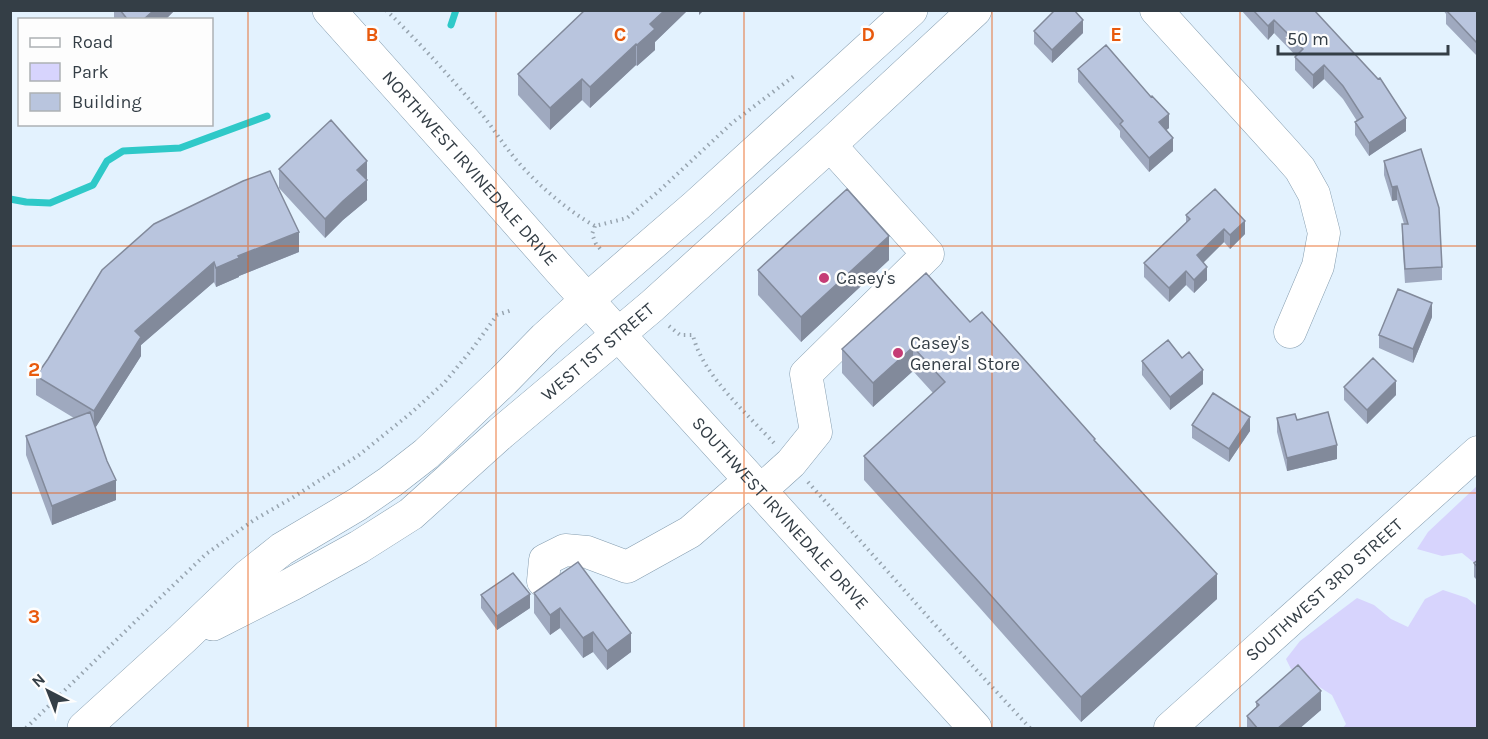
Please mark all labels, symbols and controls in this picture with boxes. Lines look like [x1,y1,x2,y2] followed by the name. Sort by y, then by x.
[18,18,213,126] legend
[1278,18,1448,56] scale bar
[366,23,378,46] text: B
[614,23,626,46] text: C
[861,23,875,46] text: D
[1110,23,1122,46] text: E
[1287,28,1329,50] text: 50 m
[72,31,113,53] text: Road
[72,61,109,83] text: Park
[378,66,562,270] street label: NORTHWEST IRVINEDALE DRIVE
[72,91,142,113] text: Building
[836,267,896,289] place label: Casey's
[817,271,831,285] marker: Casey's
[537,298,659,405] street label: WEST 1ST STREET
[910,332,1020,375] place label: Casey's General Store
[891,346,905,360] marker: Casey's General Store
[28,358,40,381] text: 2
[687,412,873,614] street label: SOUTHWEST IRVINEDALE DRIVE
[1241,514,1407,666] street label: SOUTHWEST 3RD STREET
[28,605,40,628] text: 3
[18,661,78,721] north arrow
[28,669,49,691] text: N

